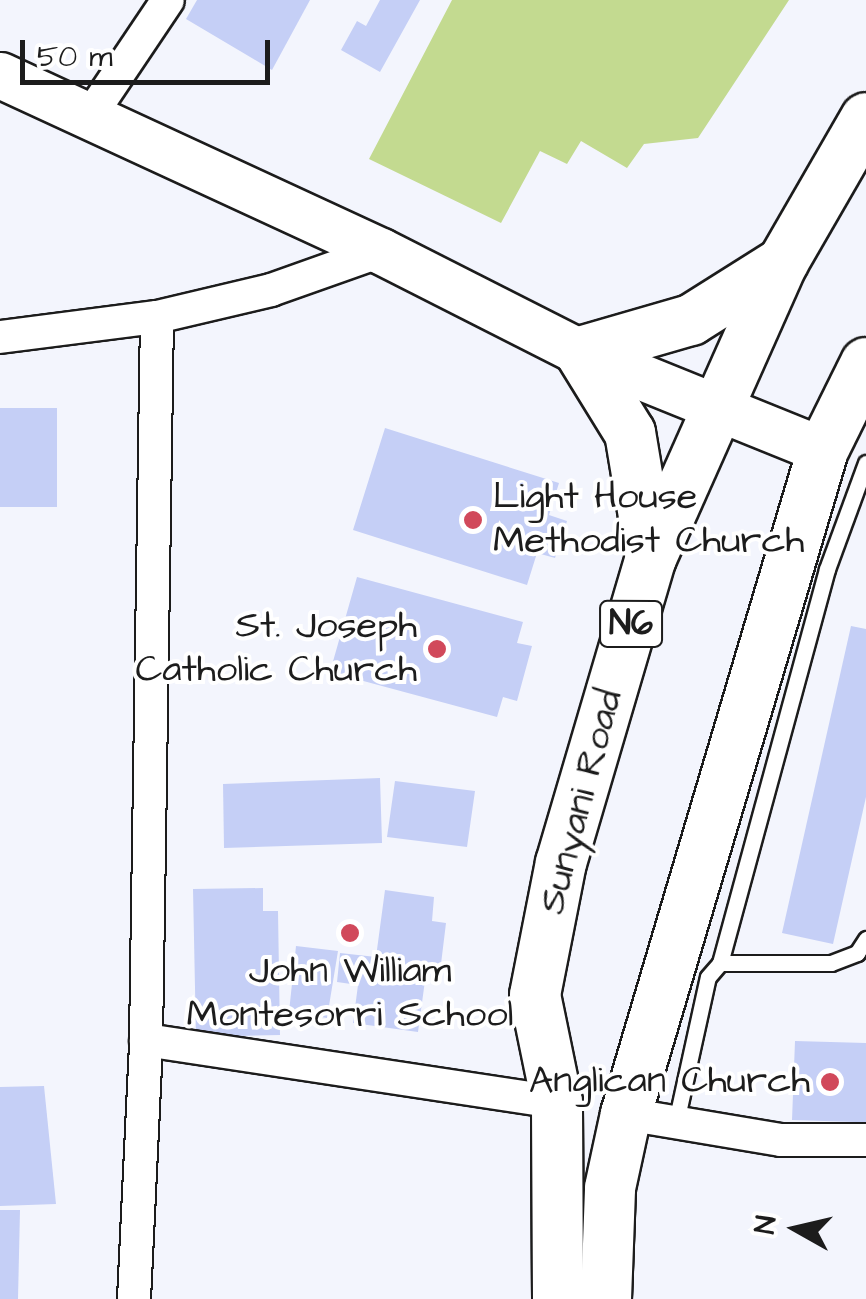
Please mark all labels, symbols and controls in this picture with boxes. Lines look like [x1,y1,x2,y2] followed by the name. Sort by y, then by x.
[25,20,275,82] scale bar
[37,36,113,78] text: 50 m
[493,475,804,564] place label: Light House Methodist Church
[462,509,484,531] marker: Light House Methodist Church
[598,594,664,654] road number: N6
[135,604,417,694] place label: St. Joseph Catholic Church
[426,638,448,660] marker: St. Joseph Catholic Church
[530,685,634,919] street label: Sunyani Road
[339,922,361,944] marker: John William Montesorri School
[186,949,514,1038] place label: John William Montesorri School
[529,1059,810,1105] place label: Anglican Church
[819,1071,841,1093] marker: Anglican Church
[746,1179,846,1279] north arrow
[745,1213,786,1236] text: N

